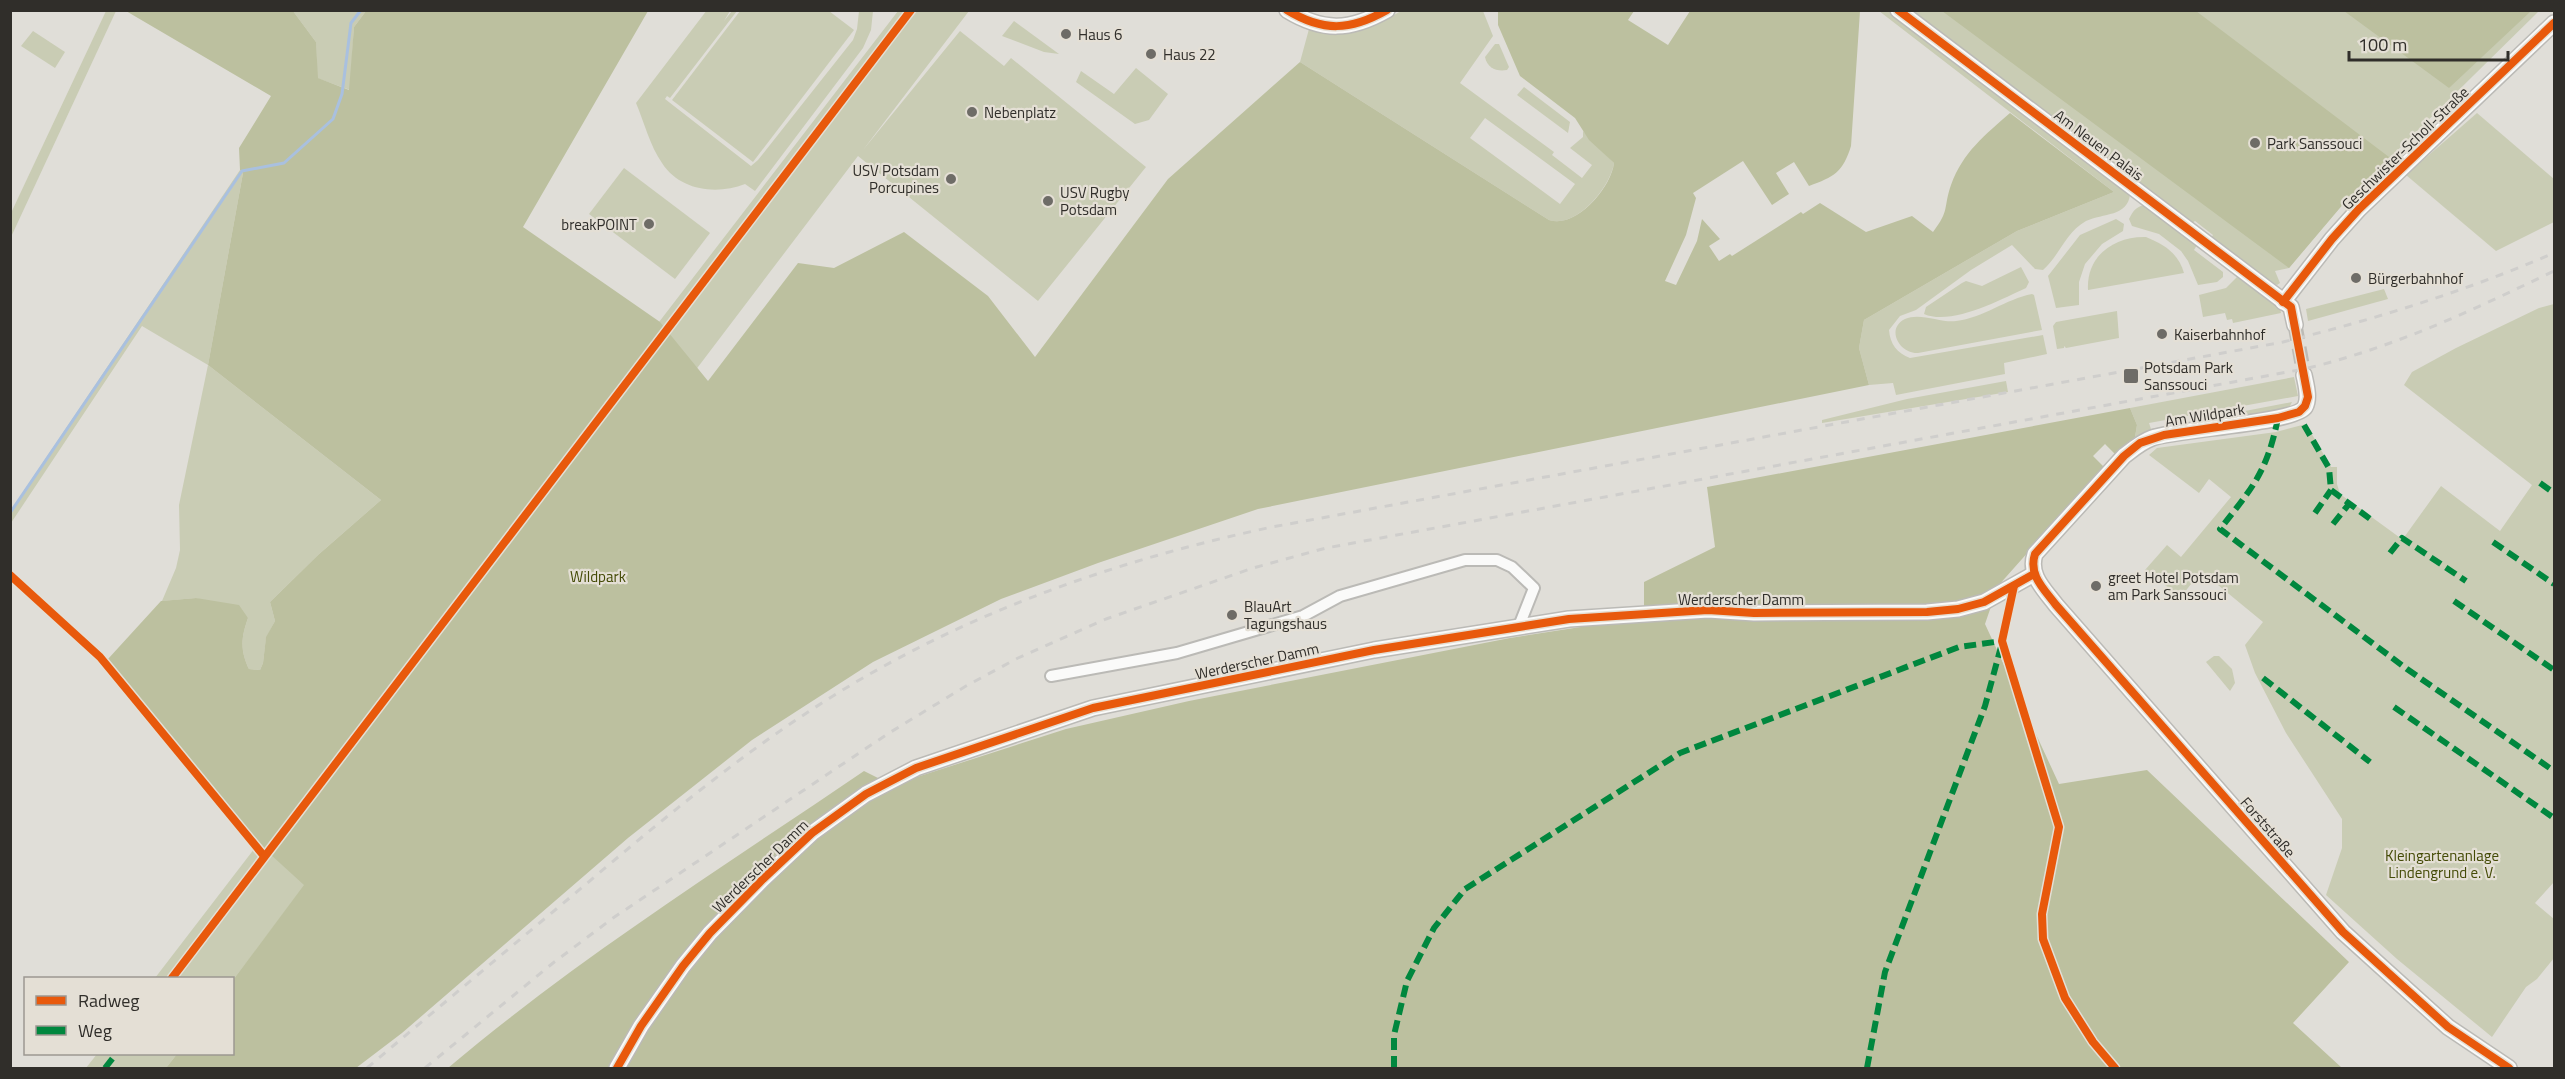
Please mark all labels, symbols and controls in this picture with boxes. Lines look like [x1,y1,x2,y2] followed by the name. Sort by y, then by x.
[1078,23,1122,46] place label: Haus 6
[2349,24,2508,62] scale bar
[1059,27,1073,41] marker: Haus 6
[2358,31,2407,58] text: 100 m
[1163,43,1216,66] place label: Haus 22
[1144,47,1158,61] marker: Haus 22
[2336,81,2474,215] street label: Geschwister-Scholl-Straße
[984,101,1056,124] place label: Nebenplatz
[2049,104,2149,186] street label: Am Neuen Palais
[965,105,979,119] marker: Nebenplatz
[2267,132,2362,155] place label: Park Sanssouci
[2248,136,2262,150] marker: Park Sanssouci
[852,159,939,199] place label: USV Potsdam Porcupines
[944,172,958,186] marker: USV Potsdam Porcupines
[1060,181,1130,221] place label: USV Rugby Potsdam
[1041,194,1055,208] marker: USV Rugby Potsdam
[561,213,637,236] place label: breakPOINT
[642,217,656,231] marker: breakPOINT
[2368,267,2463,290] place label: Bürgerbahnhof
[2349,271,2363,285] marker: Bürgerbahnhof
[2174,323,2266,346] place label: Kaiserbahnhof
[2155,327,2169,341] marker: Kaiserbahnhof
[2144,356,2233,396] place label: Potsdam Park Sanssouci
[2122,367,2140,385] marker: Potsdam Park Sanssouci
[2163,397,2247,433] street label: Am Wildpark
[570,565,626,588] park label: Wildpark
[2108,566,2239,606] place label: greet Hotel Potsdam am Park Sanssouci
[2089,579,2103,593] marker: greet Hotel Potsdam am Park Sanssouci
[1678,588,1804,611] street label: Werderscher Damm
[1244,595,1327,635] place label: BlauArt Tagungshaus
[1225,608,1239,622] marker: BlauArt Tagungshaus
[1193,637,1321,685] street label: Werderscher Damm
[2235,791,2301,863] street label: Forststraße
[707,814,813,918] street label: Werderscher Damm
[2385,844,2499,884] park label: Kleingartenanlage Lindengrund e. V.
[24,977,234,1055] legend
[78,987,140,1014] text: Radweg
[78,1017,112,1044] text: Weg

